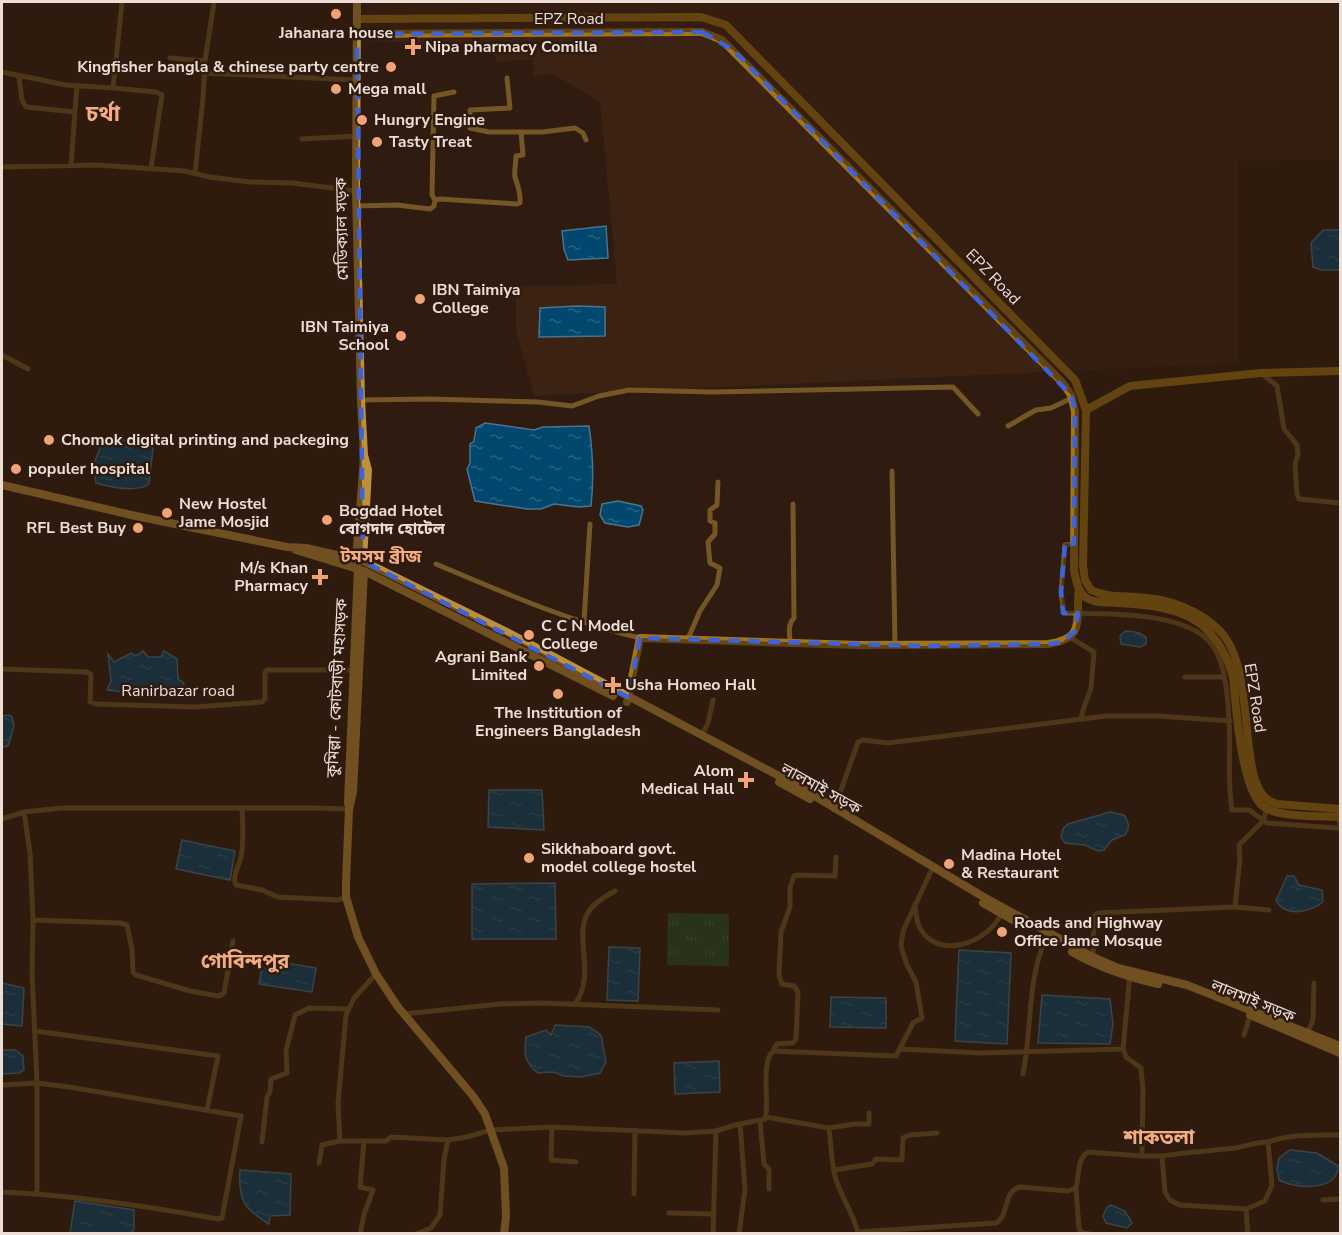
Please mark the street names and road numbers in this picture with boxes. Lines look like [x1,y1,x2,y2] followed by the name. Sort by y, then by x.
[534,8,604,30] street label: EPZ Road
[330,176,354,281] street label: মেডিক্যাল সড়ক
[961,244,1025,310] street label: EPZ Road
[321,597,353,779] street label: কুমিল্লা - কোটবাড়ী মহাসড়ক
[1239,662,1271,734] street label: EPZ Road
[121,680,235,702] street label: Ranirbazar road
[776,757,866,821] street label: লালমাই সড়ক
[1207,974,1299,1028] street label: লালমাই সড়ক

